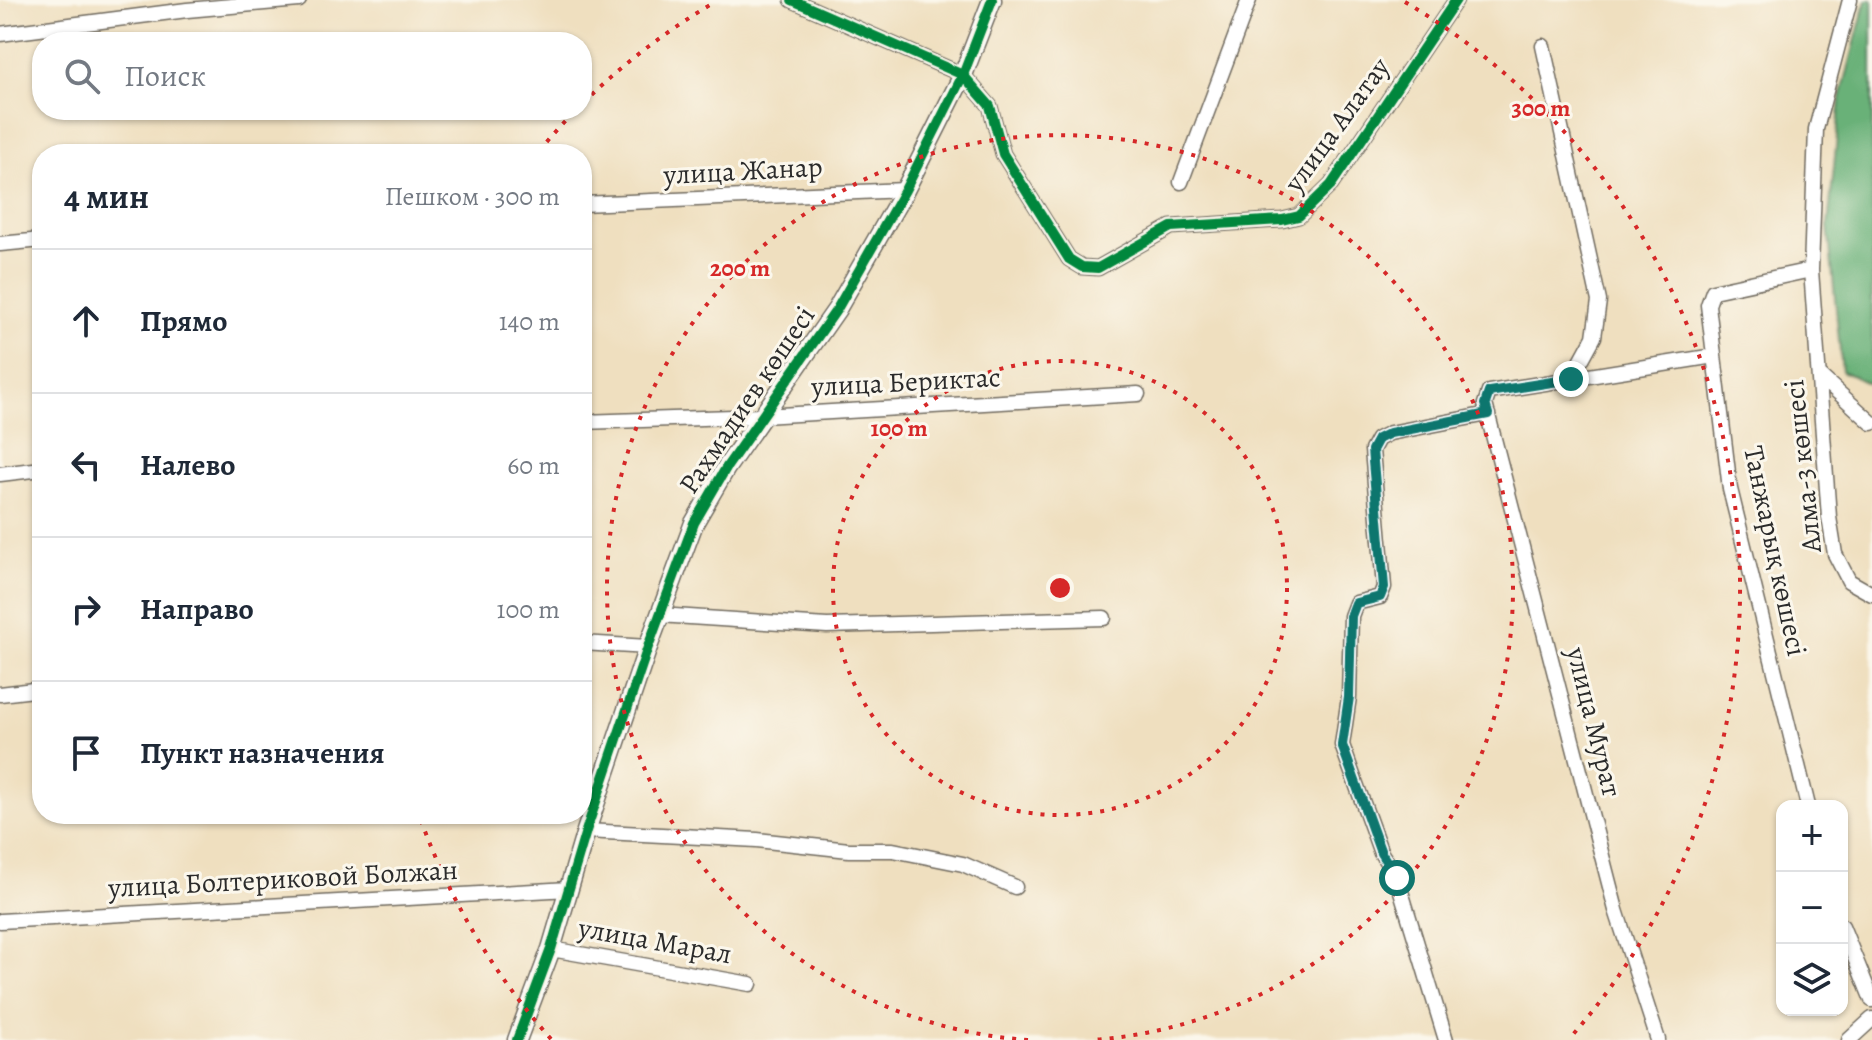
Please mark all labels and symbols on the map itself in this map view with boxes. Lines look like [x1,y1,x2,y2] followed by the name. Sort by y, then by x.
[1275,50,1399,201] street label: улица Алатау
[1512,92,1570,124] text: 300 m
[662,148,823,194] street label: улица Жанар
[710,252,770,284] text: 200 m
[670,299,824,501] street label: Рахмадиев көшесі
[809,358,1002,406] street label: улица Бериктас
[1553,361,1589,397] route end
[1775,378,1831,555] street label: Алма-3 көшесі
[870,412,928,444] text: 100 m
[1734,442,1816,660] street label: Танжарық көшесі
[1046,574,1074,602] centre of rings
[1557,642,1631,801] street label: улица Мурат
[106,851,459,907] street label: улица Болтериковой Болжан
[1379,860,1415,896] route start
[574,909,735,973] street label: улица Марал

